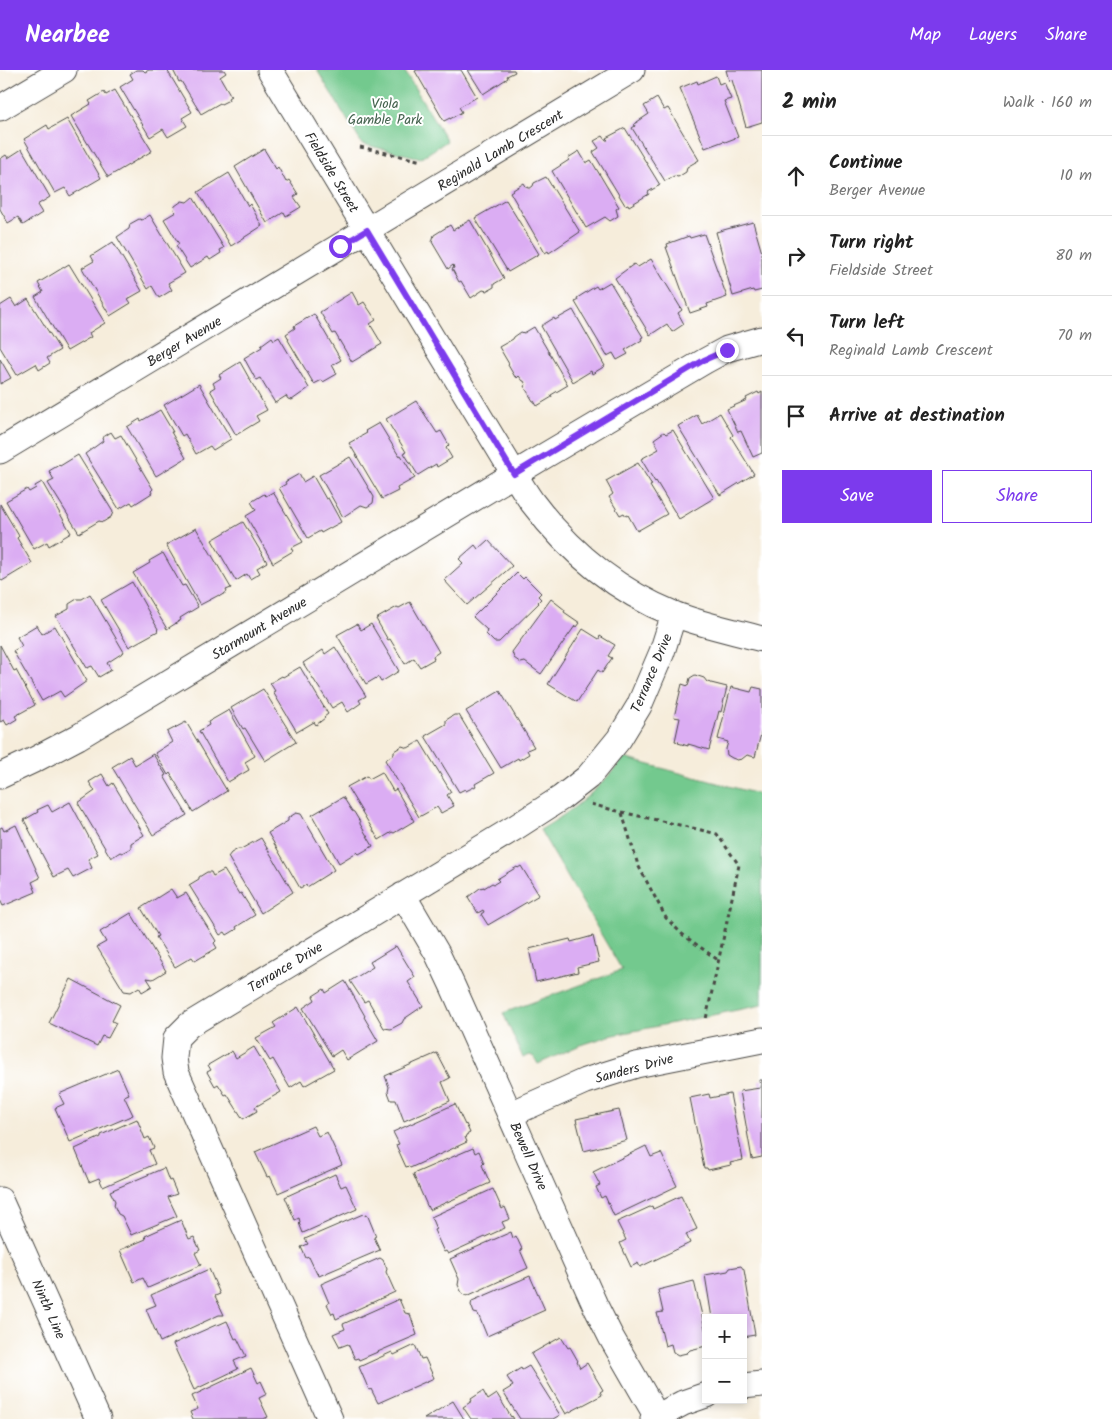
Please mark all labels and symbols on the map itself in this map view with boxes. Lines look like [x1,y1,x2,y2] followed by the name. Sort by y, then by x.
[348,93,423,131] park label: Viola Gamble Park
[433,104,568,197] street label: Reginald Lamb Crescent
[298,128,364,218] street label: Fieldside Street
[329,235,352,258] route start
[143,310,227,373] street label: Berger Avenue
[716,339,739,362] route end
[208,591,312,666] street label: Starmount Avenue
[625,630,679,717] street label: Terrance Drive
[244,936,328,999] street label: Terrance Drive
[593,1048,676,1090] street label: Sanders Drive
[503,1119,553,1195] street label: Bewell Drive
[25,1276,71,1344] street label: Ninth Line

